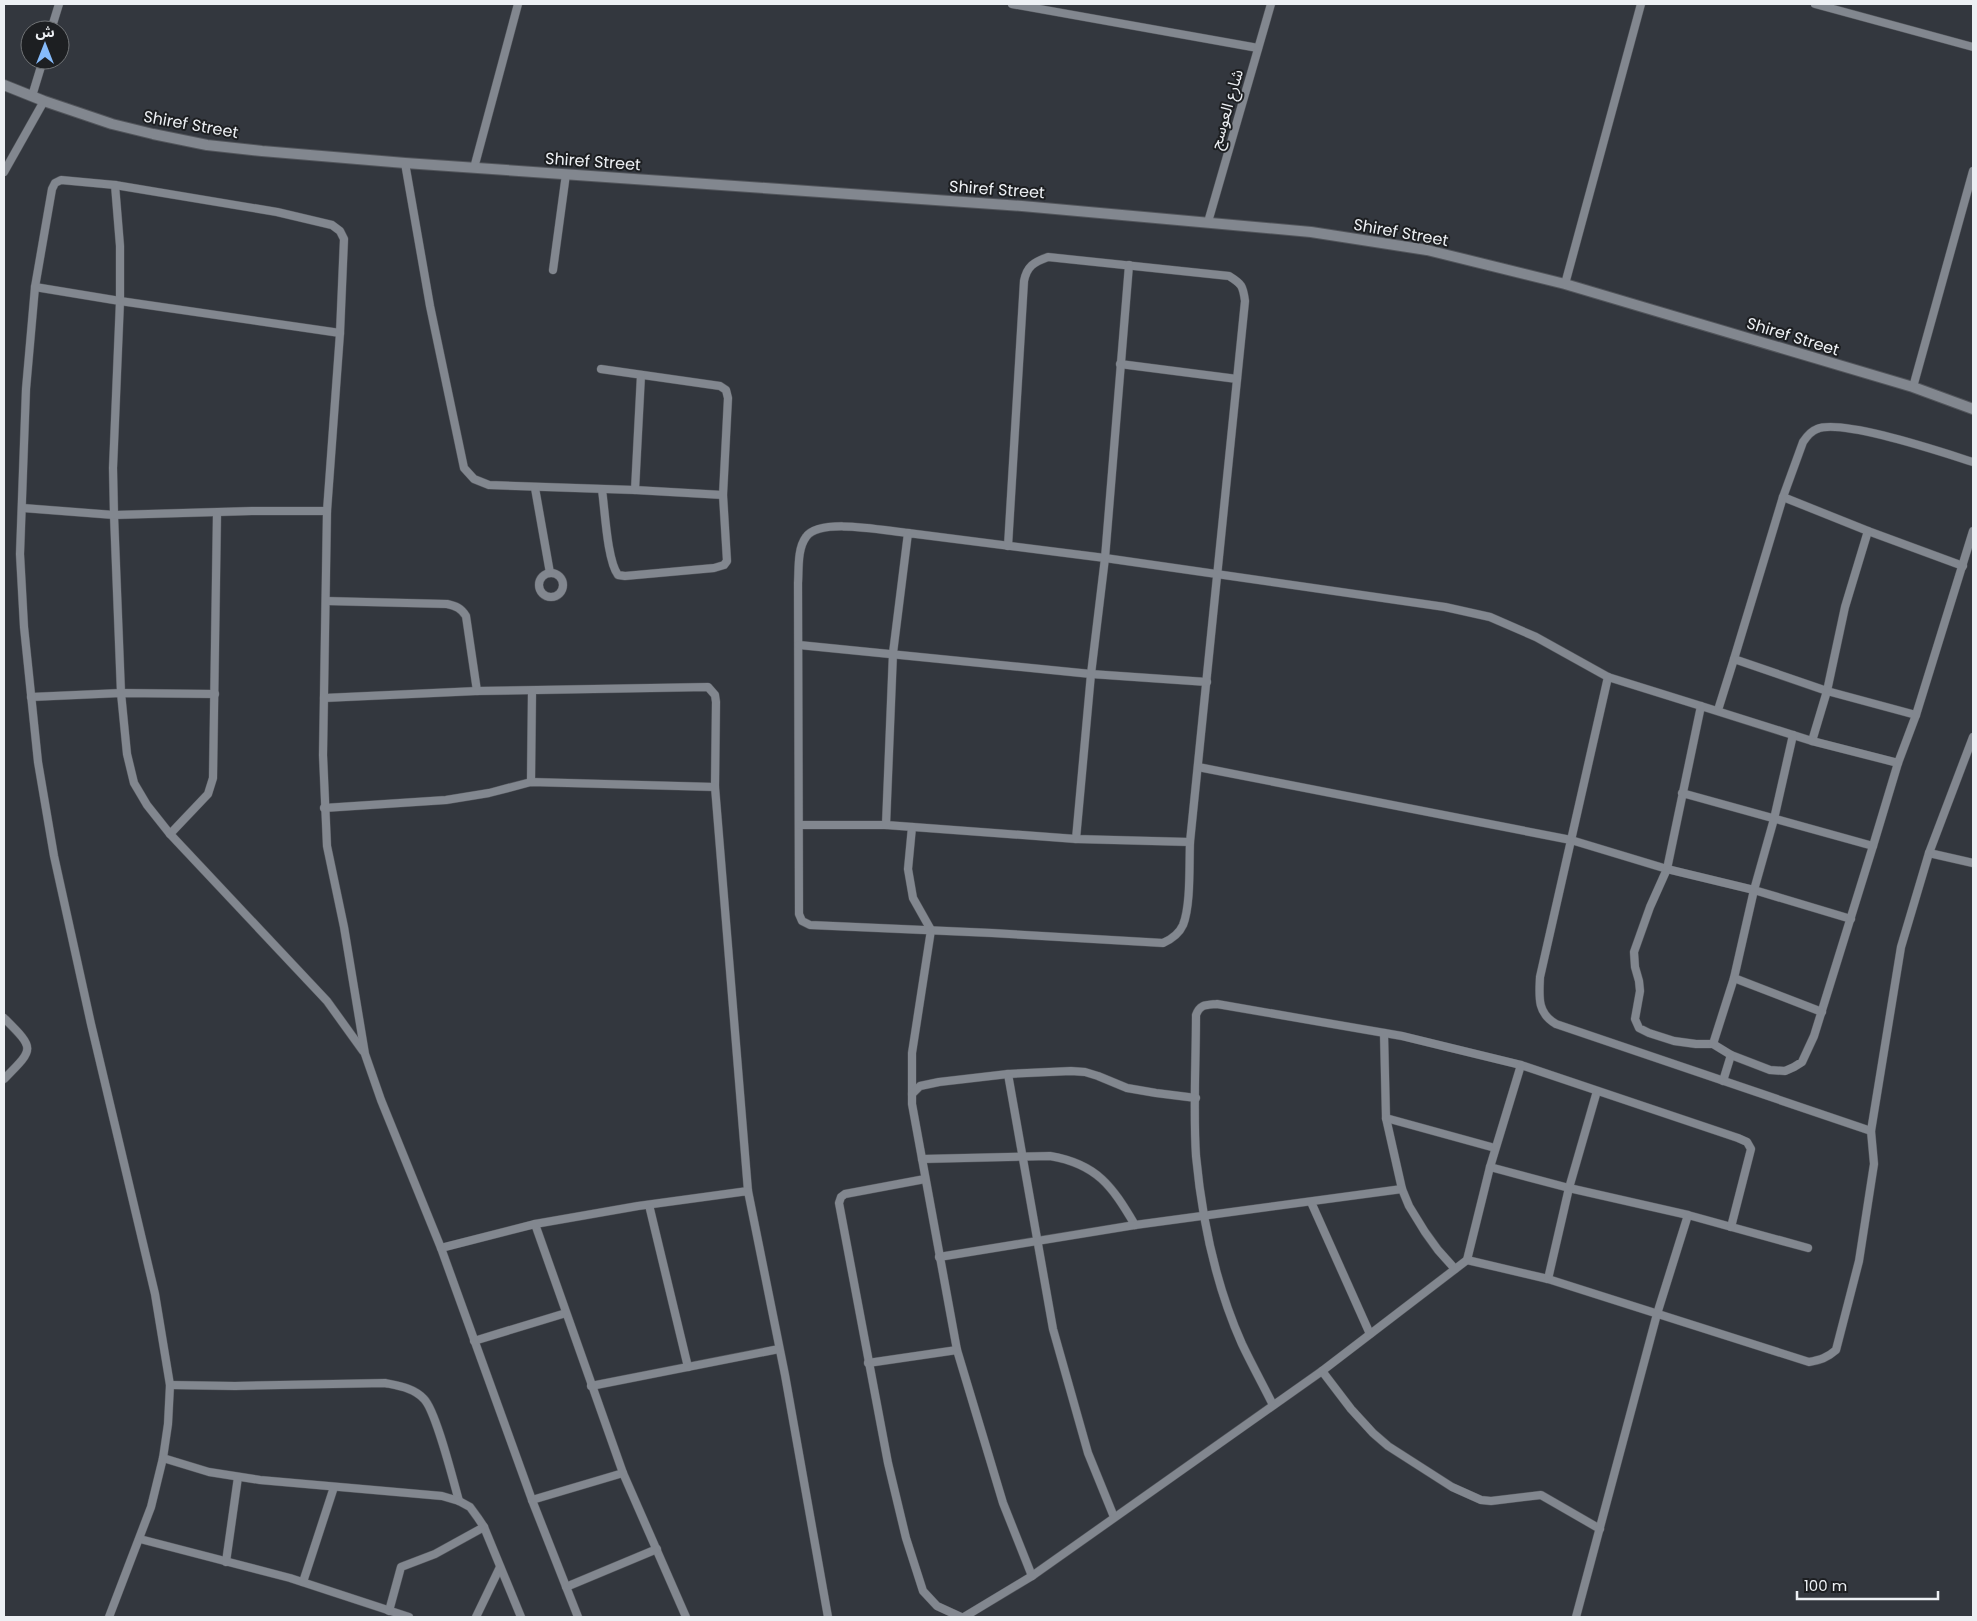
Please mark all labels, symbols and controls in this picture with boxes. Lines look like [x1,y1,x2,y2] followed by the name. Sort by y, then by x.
[20,20,70,70] north arrow
[35,22,55,42] text: ش
[1204,66,1250,152] street label: شارع العوسج
[142,105,240,144] street label: Shiref Street
[544,147,642,176] street label: Shiref Street
[948,175,1046,204] street label: Shiref Street
[1352,213,1450,252] street label: Shiref Street
[1744,311,1842,362] street label: Shiref Street
[1797,1568,1938,1600] scale bar
[1804,1575,1847,1596] text: 100 m

